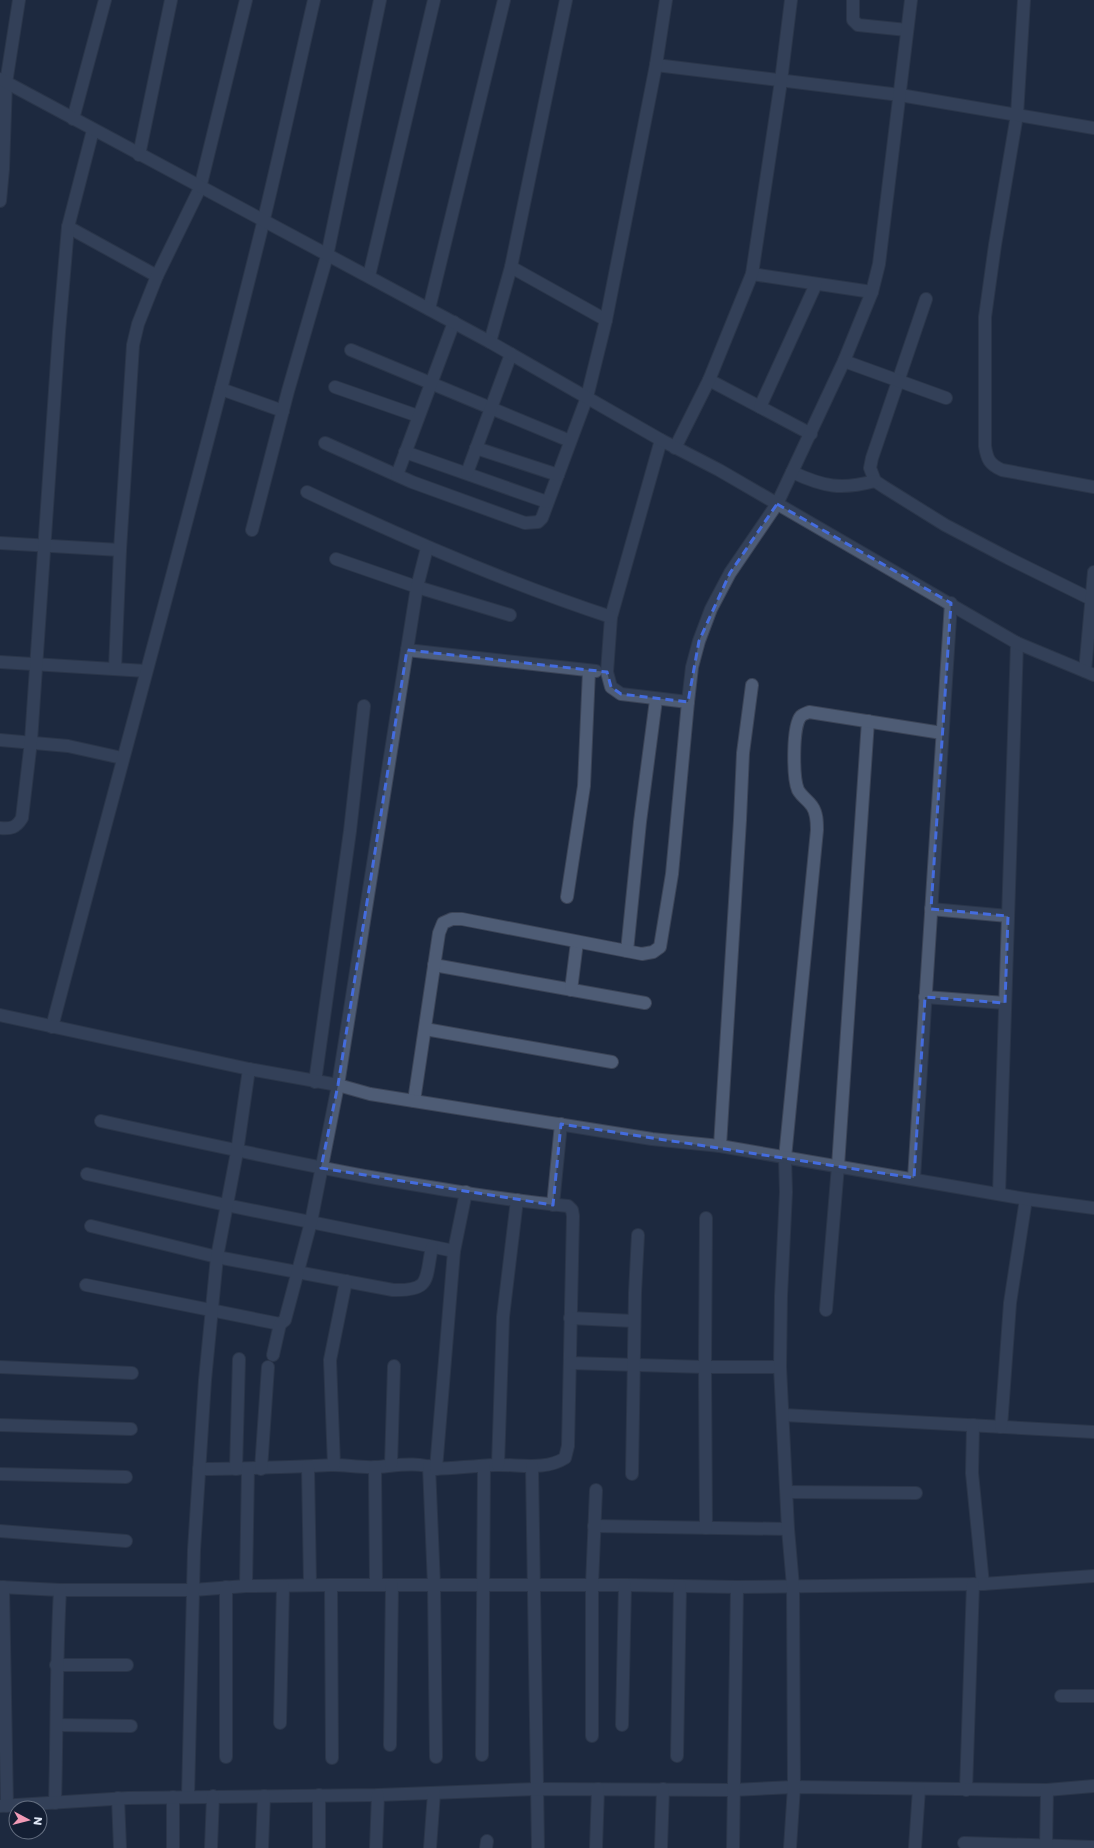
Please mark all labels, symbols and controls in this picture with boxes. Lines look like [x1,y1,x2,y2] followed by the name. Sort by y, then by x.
[8,1800,48,1840] north arrow
[29,1816,46,1826] text: N

